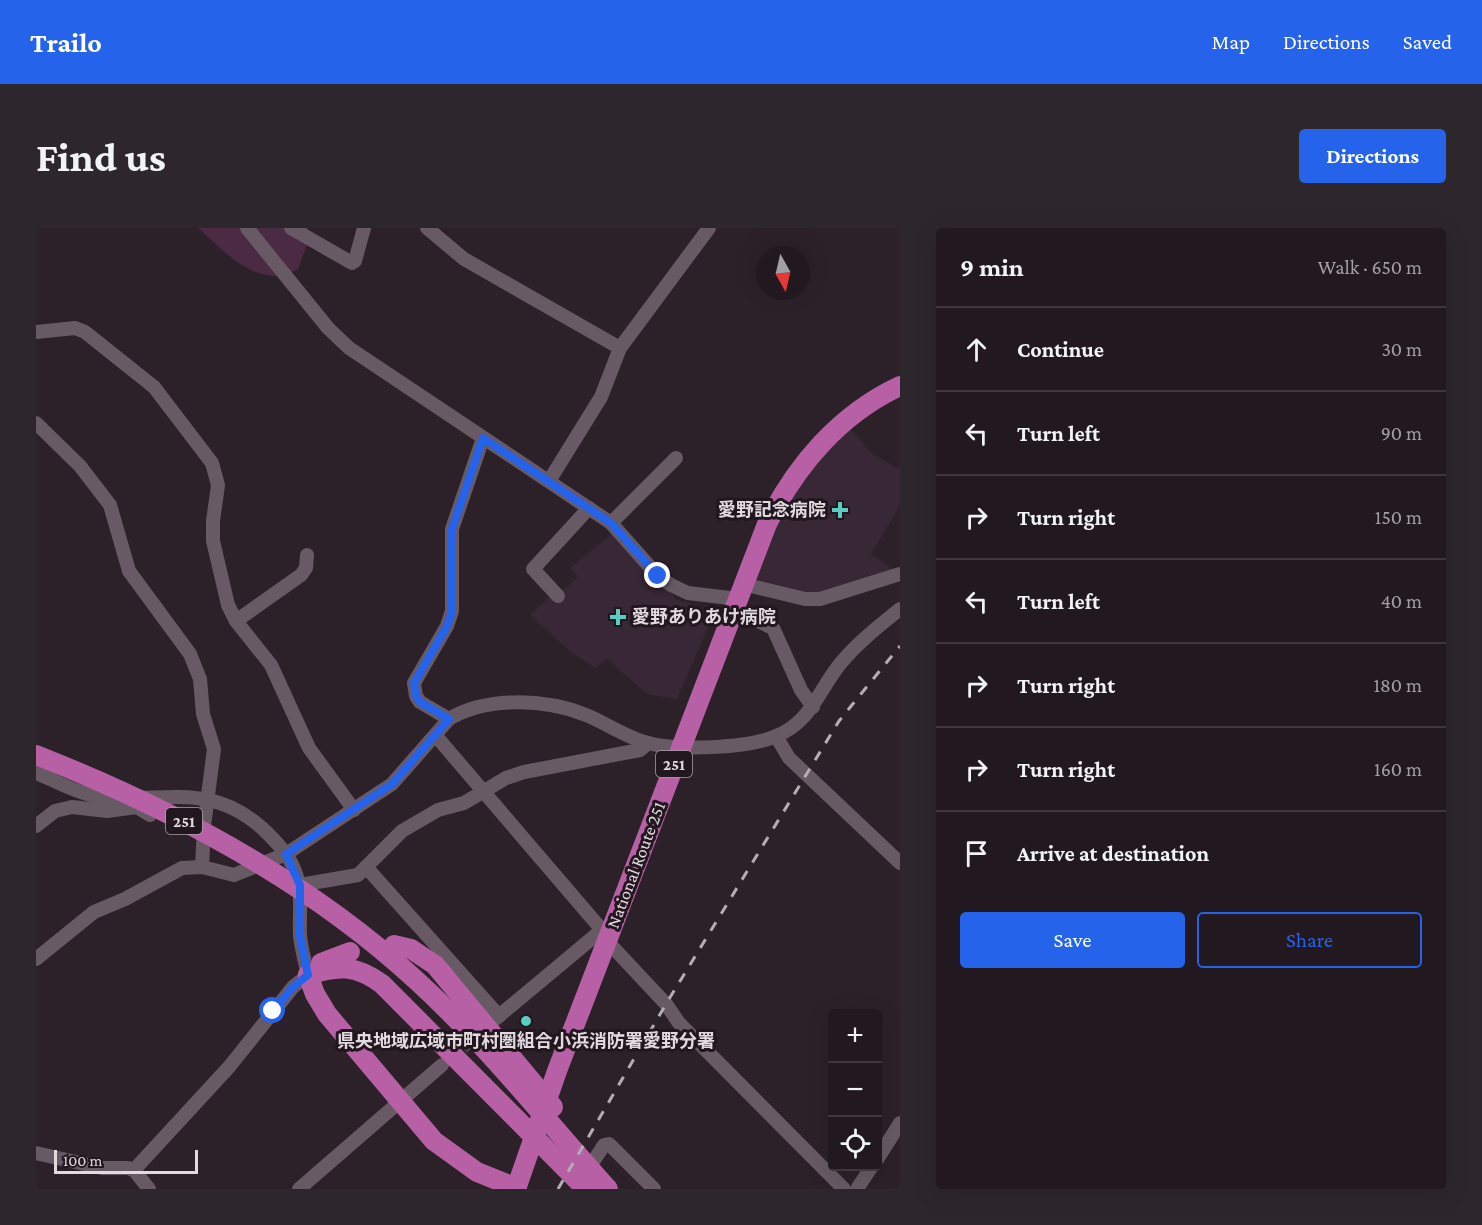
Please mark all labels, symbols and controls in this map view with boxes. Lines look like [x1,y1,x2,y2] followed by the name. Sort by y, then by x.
[30,27,102,58] text: Trailo
[1212,30,1250,54] text: Map
[1283,30,1370,54] text: Directions
[1403,30,1452,54] text: Saved
[1299,129,1446,183] button: Directions
[36,133,166,180] text: Find us
[756,246,810,300] north arrow
[960,253,1024,282] text: 9 min
[1318,256,1422,278] text: Walk · 650 m
[960,333,993,366] icon: ahead
[1017,337,1104,362] text: Continue
[1381,338,1422,360] text: 30 m
[960,417,993,450] icon: left
[1017,421,1100,446] text: Turn left
[1381,422,1422,444] text: 90 m
[718,500,826,520] place label: 愛野記念病院
[831,501,849,519] marker: 愛野記念病院
[960,501,993,534] icon: right
[1017,505,1115,530] text: Turn right
[1375,506,1422,528] text: 150 m
[644,562,670,588] route end
[960,585,993,618] icon: left
[1017,589,1100,614] text: Turn left
[1381,590,1422,612] text: 40 m
[632,607,776,627] place label: 愛野ありあけ病院
[609,608,627,626] marker: 愛野ありあけ病院
[960,669,993,702] icon: right
[1017,673,1115,698] text: Turn right
[1373,674,1422,696] text: 180 m
[656,751,692,777] road number: 251
[960,753,993,786] icon: right
[1017,757,1115,782] text: Turn right
[1374,758,1422,780] text: 160 m
[603,799,669,931] street label: National Route 251
[166,808,202,834] road number: 251
[960,837,993,870] icon: arrive
[1017,841,1209,866] text: Arrive at destination
[960,912,1185,968] button: Save
[1197,912,1422,968] button: Share
[259,997,285,1023] route start
[828,1009,882,1171] map controls
[828,1009,882,1063] button: +
[519,1014,533,1028] marker: 県央地域広域市町村圏組合小浜消防署愛野分署
[337,1031,715,1051] place label: 県央地域広域市町村圏組合小浜消防署愛野分署
[828,1063,882,1117] button: −
[828,1117,882,1171] button: locate
[54,1147,198,1174] scale bar
[63,1152,102,1169] text: 100 m

